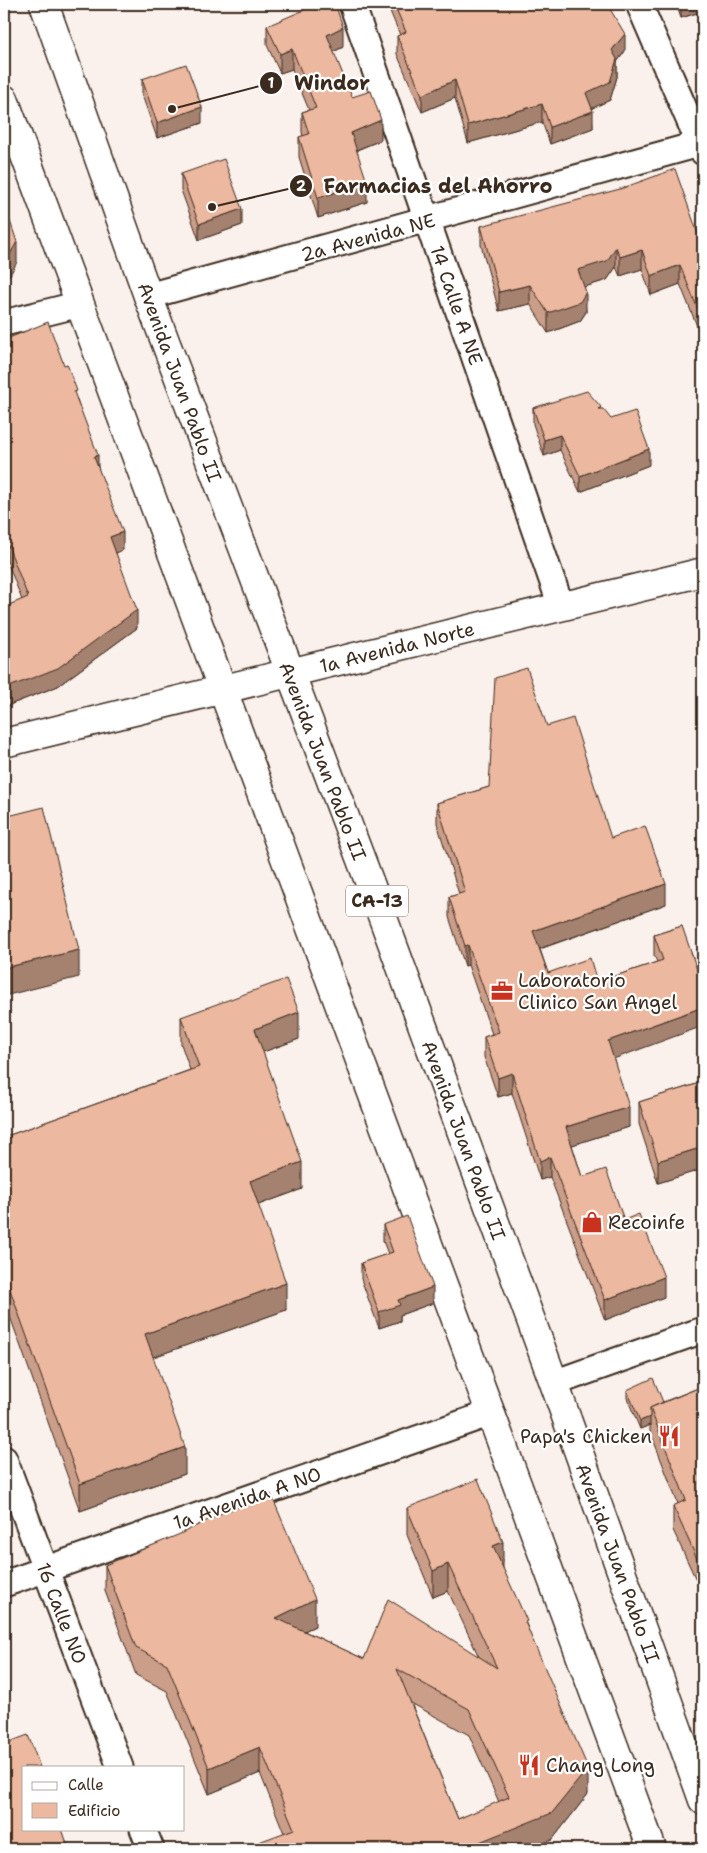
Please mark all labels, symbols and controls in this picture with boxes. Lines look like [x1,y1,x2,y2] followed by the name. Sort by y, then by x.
[259,65,380,100] callout: Windor
[294,70,370,96] text: Windor
[268,73,275,93] text: 1
[289,168,563,203] callout: Farmacias del Ahorro
[324,173,552,199] text: Farmacias del Ahorro
[296,176,307,196] text: 2
[298,208,438,267] street label: 2a Avenida NE
[424,242,489,368] street label: 14 Calle A NE
[132,279,227,485] street label: Avenida Juan Pablo II
[317,616,477,679] street label: 1a Avenida Norte
[273,658,372,864] street label: Avenida Juan Pablo II
[346,886,408,916] road number: CA-13
[518,968,678,1015] place label: Laboratorio Clinico San Angel
[489,978,515,1004] office icon: Laboratorio Clinico San Angel
[416,1037,511,1243] street label: Avenida Juan Pablo II
[579,1209,605,1235] shop icon: Recoinfe
[608,1210,685,1235] place label: Recoinfe
[656,1423,682,1449] restaurant icon: Papa's Chicken
[520,1424,652,1449] place label: Papa's Chicken
[570,1460,665,1666] street label: Avenida Juan Pablo II
[170,1461,324,1535] street label: 1a Avenida A NO
[31,1559,92,1668] street label: 16 Calle NO
[516,1752,542,1778] restaurant icon: Chang Long
[546,1753,655,1778] place label: Chang Long
[22,1766,185,1830] legend
[68,1775,104,1795] text: Calle
[68,1801,120,1821] text: Edificio

